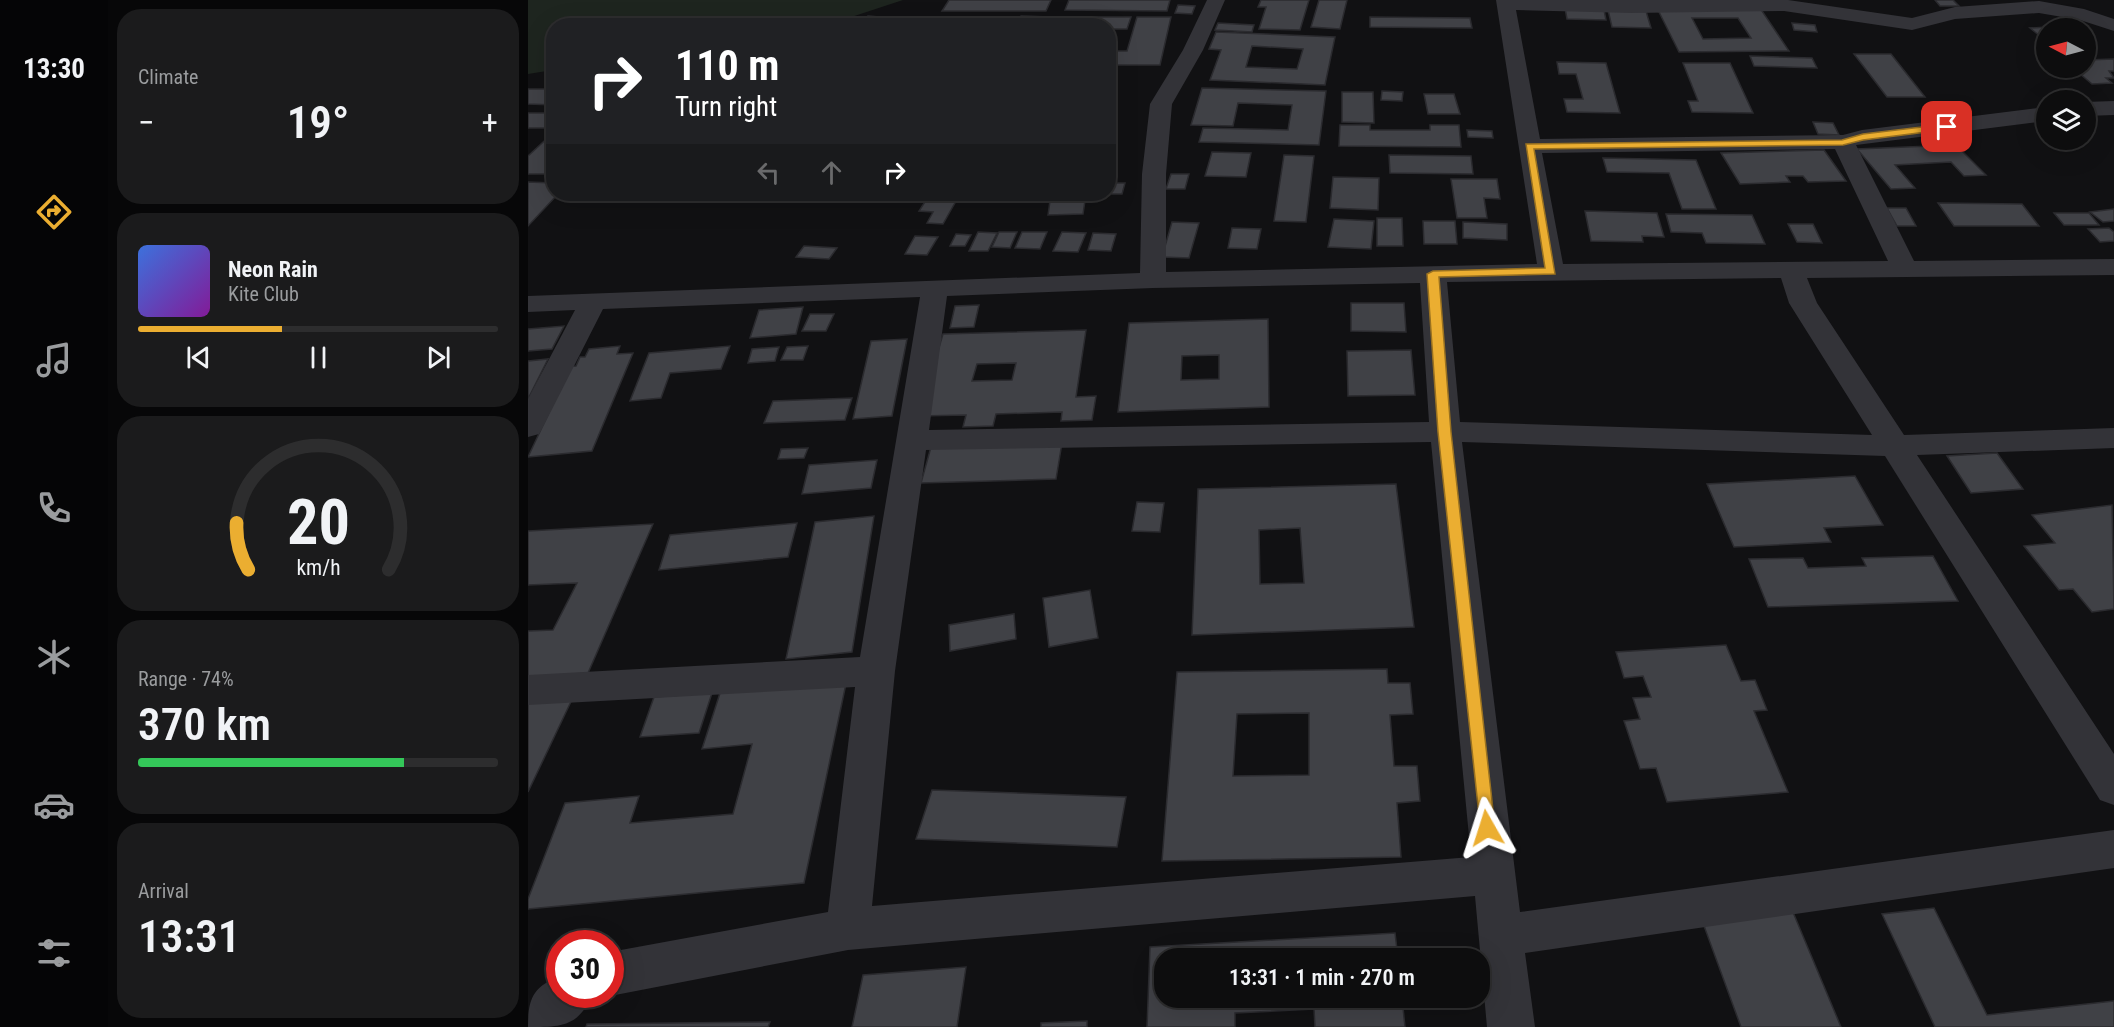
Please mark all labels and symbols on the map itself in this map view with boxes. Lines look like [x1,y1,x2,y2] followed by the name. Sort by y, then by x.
[2036,18,2096,78] north arrow
[1921,101,1972,152] pin
[1455,796,1519,860] position arrow
[546,930,624,1008] speed limit sign: 30

